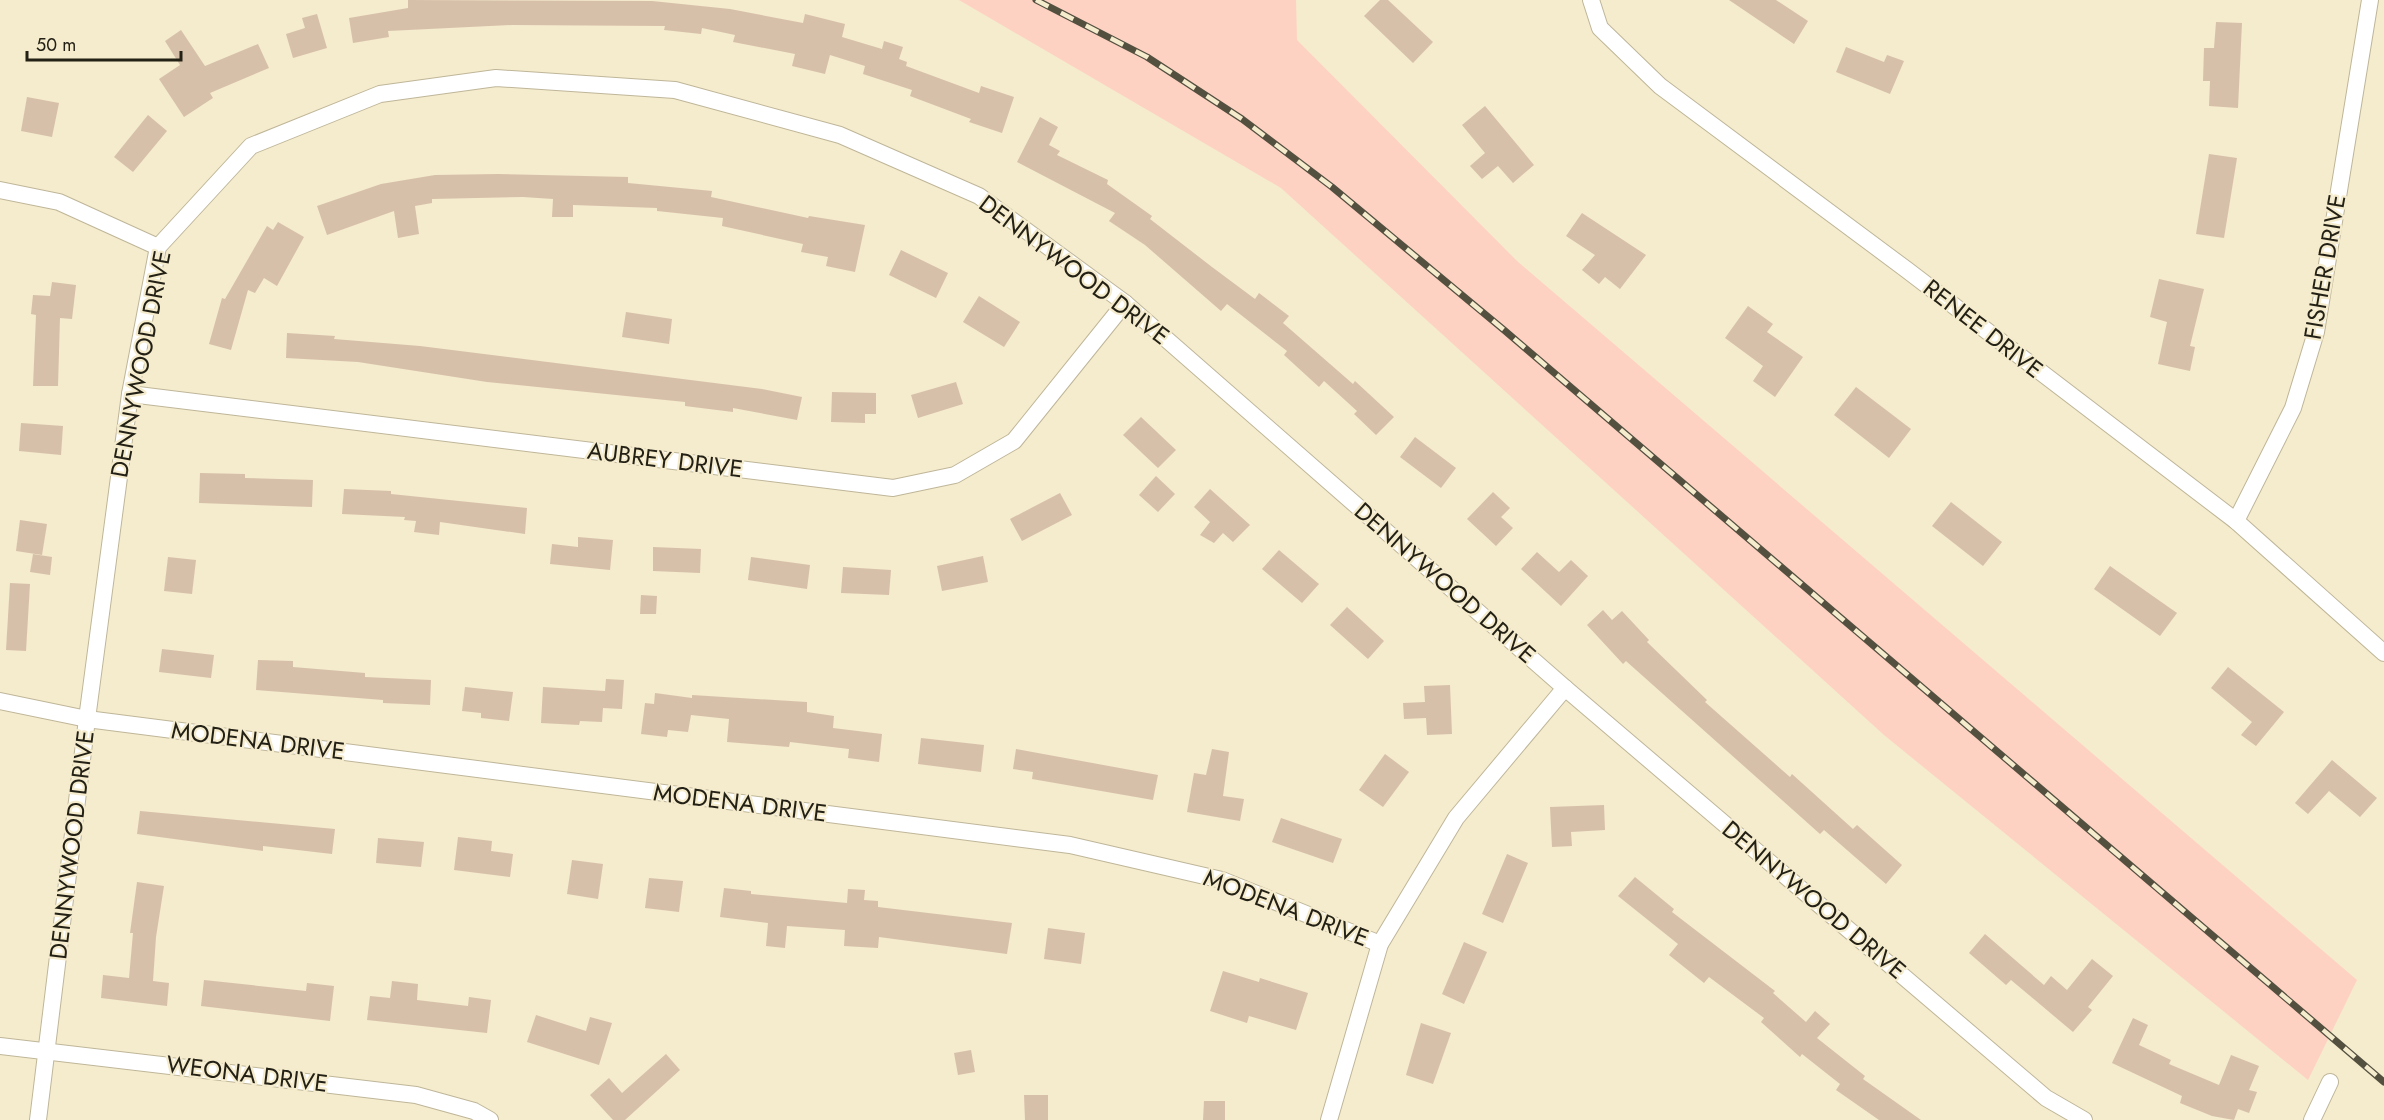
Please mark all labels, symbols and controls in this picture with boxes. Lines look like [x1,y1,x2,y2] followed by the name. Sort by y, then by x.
[27,24,182,62] scale bar
[36,32,76,58] text: 50 m
[972,186,1177,353] street label: DENNYWOOD DRIVE
[2295,192,2354,342] street label: FISHER DRIVE
[101,247,180,480] street label: DENNYWOOD DRIVE
[1916,271,2051,387] street label: RENEE DRIVE
[585,433,745,486] street label: AUBREY DRIVE
[1347,494,1544,671] street label: DENNYWOOD DRIVE
[169,713,347,768] street label: MODENA DRIVE
[40,728,103,961] street label: DENNYWOOD DRIVE
[651,775,829,830] street label: MODENA DRIVE
[1715,812,1914,987] street label: DENNYWOOD DRIVE
[1199,860,1374,955] street label: MODENA DRIVE
[164,1046,330,1101] street label: WEONA DRIVE

